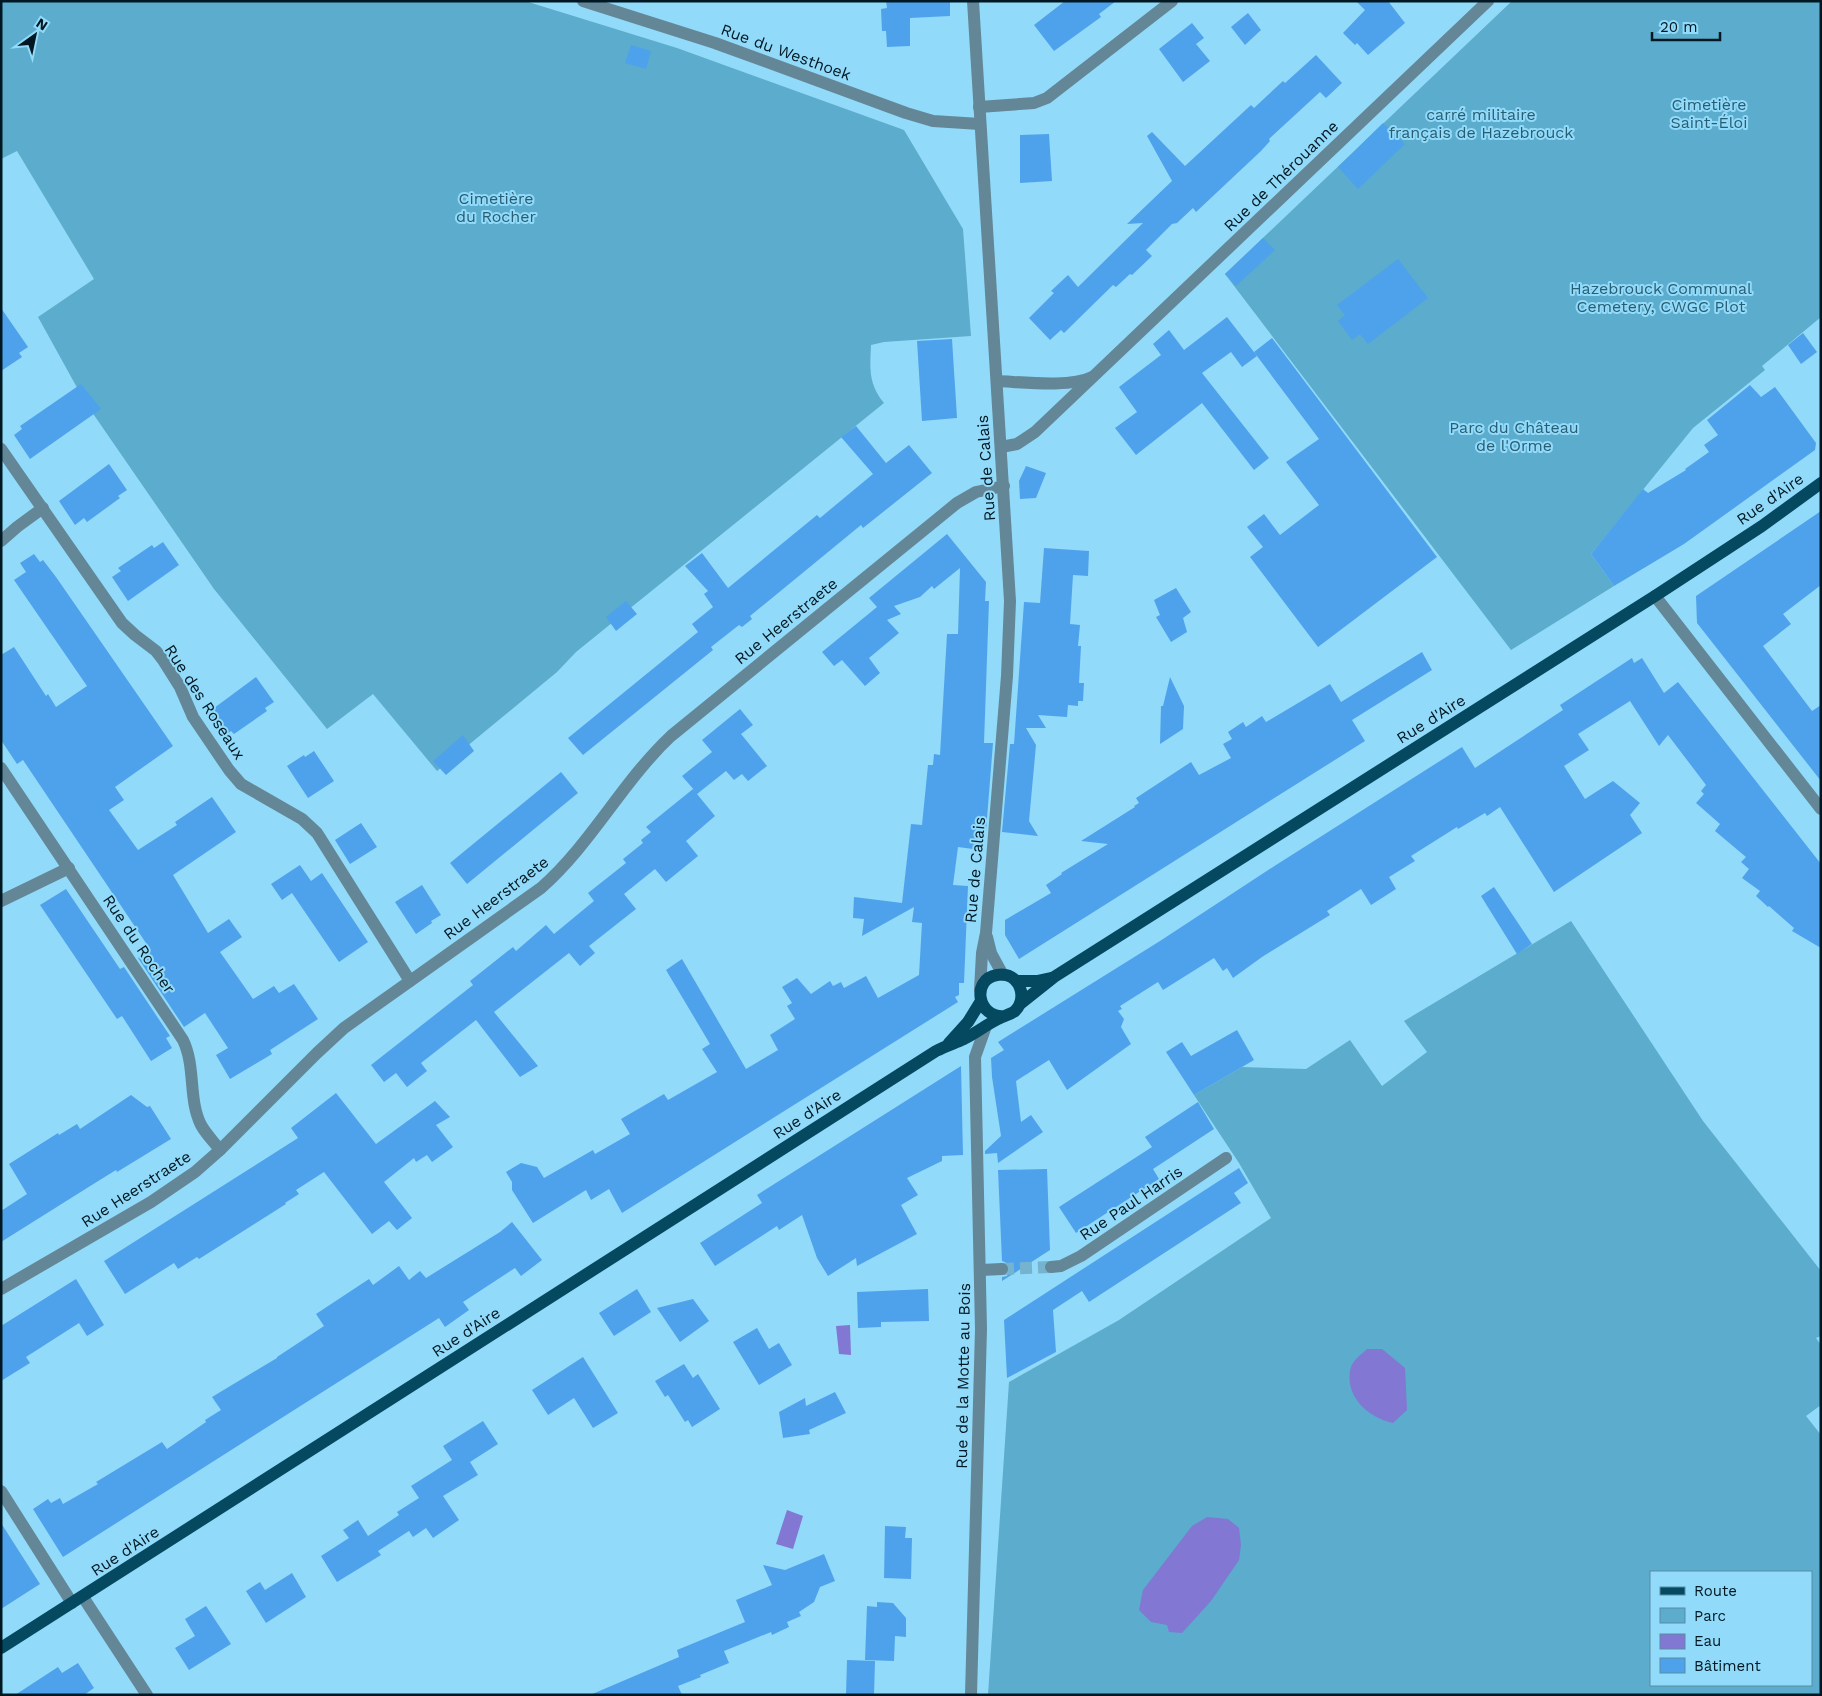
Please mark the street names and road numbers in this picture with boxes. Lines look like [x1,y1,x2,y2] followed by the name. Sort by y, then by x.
[718,20,854,84] street label: Rue du Westhoek
[1220,116,1342,236] street label: Rue de Thérouanne
[973,414,999,522] street label: Rue de Calais
[1733,469,1807,529] street label: Rue d'Aire
[731,574,841,668] street label: Rue Heerstraete
[161,641,249,763] street label: Rue des Roseaux
[1393,690,1469,748] street label: Rue d'Aire
[961,816,989,924] street label: Rue de Calais
[440,852,552,944] street label: Rue Heerstraete
[99,891,179,997] street label: Rue du Rocher
[769,1085,845,1143] street label: Rue d'Aire
[78,1147,194,1231] street label: Rue Heerstraete
[1076,1162,1186,1244] street label: Rue Paul Harris
[952,1283,974,1469] street label: Rue de la Motte au Bois
[428,1303,504,1361] street label: Rue d'Aire
[87,1522,163,1580] street label: Rue d'Aire

